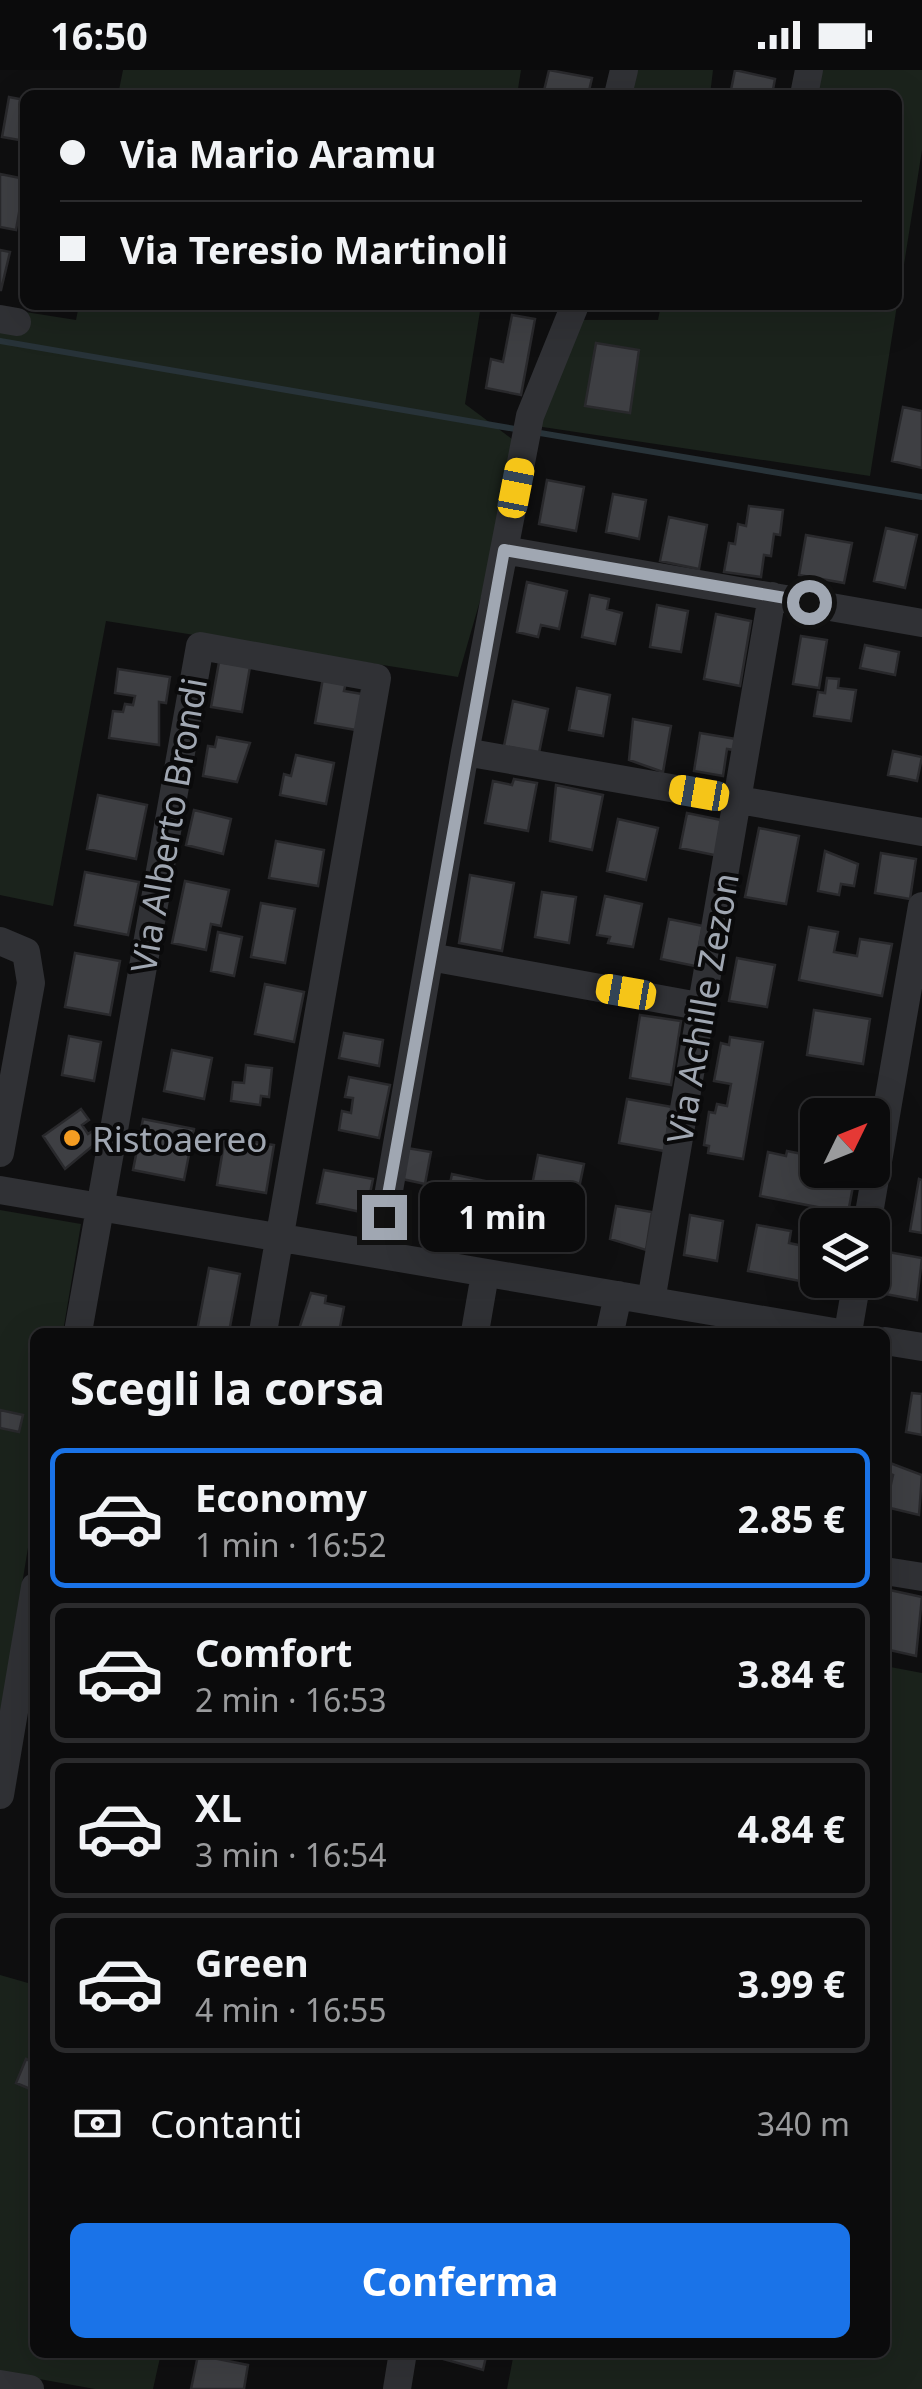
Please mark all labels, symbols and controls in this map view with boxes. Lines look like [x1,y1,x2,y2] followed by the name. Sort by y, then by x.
[50,9,148,61] text: 16:50
[120,127,436,179] text: Via Mario Aramu
[120,223,508,275] text: Via Teresio Martinoli
[496,456,536,520] car
[787,580,832,625] route start
[119,674,217,976] street label: Via Alberto Brondi
[667,773,731,813] car
[655,869,749,1147] street label: Via Achille Zezon
[594,972,658,1012] car
[800,1098,890,1188] north arrow
[800,1098,890,1298] map controls
[92,1115,267,1162] place label: Ristoaereo
[61,1127,83,1149] marker: Ristoaereo
[419,1182,584,1252] callout: 1 min
[362,1195,407,1240] route end
[458,1195,547,1238] text: 1 min
[800,1208,890,1298] button: layers
[70,1357,385,1418] text: Scegli la corsa
[195,1471,367,1523] text: Economy
[75,1473,165,1563] icon: car
[737,1492,845,1544] text: 2.85 €
[195,1523,387,1566] text: 1 min · 16:52
[195,1626,352,1678] text: Comfort
[75,1628,165,1718] icon: car
[737,1647,845,1699] text: 3.84 €
[195,1678,387,1721] text: 2 min · 16:53
[195,1781,242,1833] text: XL
[75,1783,165,1873] icon: car
[737,1802,845,1854] text: 4.84 €
[195,1833,387,1876] text: 3 min · 16:54
[195,1936,309,1988] text: Green
[75,1938,165,2028] icon: car
[737,1957,845,2009] text: 3.99 €
[195,1988,387,2031] text: 4 min · 16:55
[70,2096,125,2151] icon: cash
[150,2097,303,2149] text: Contanti
[757,2102,850,2145] text: 340 m
[70,2223,850,2338] button: Conferma

